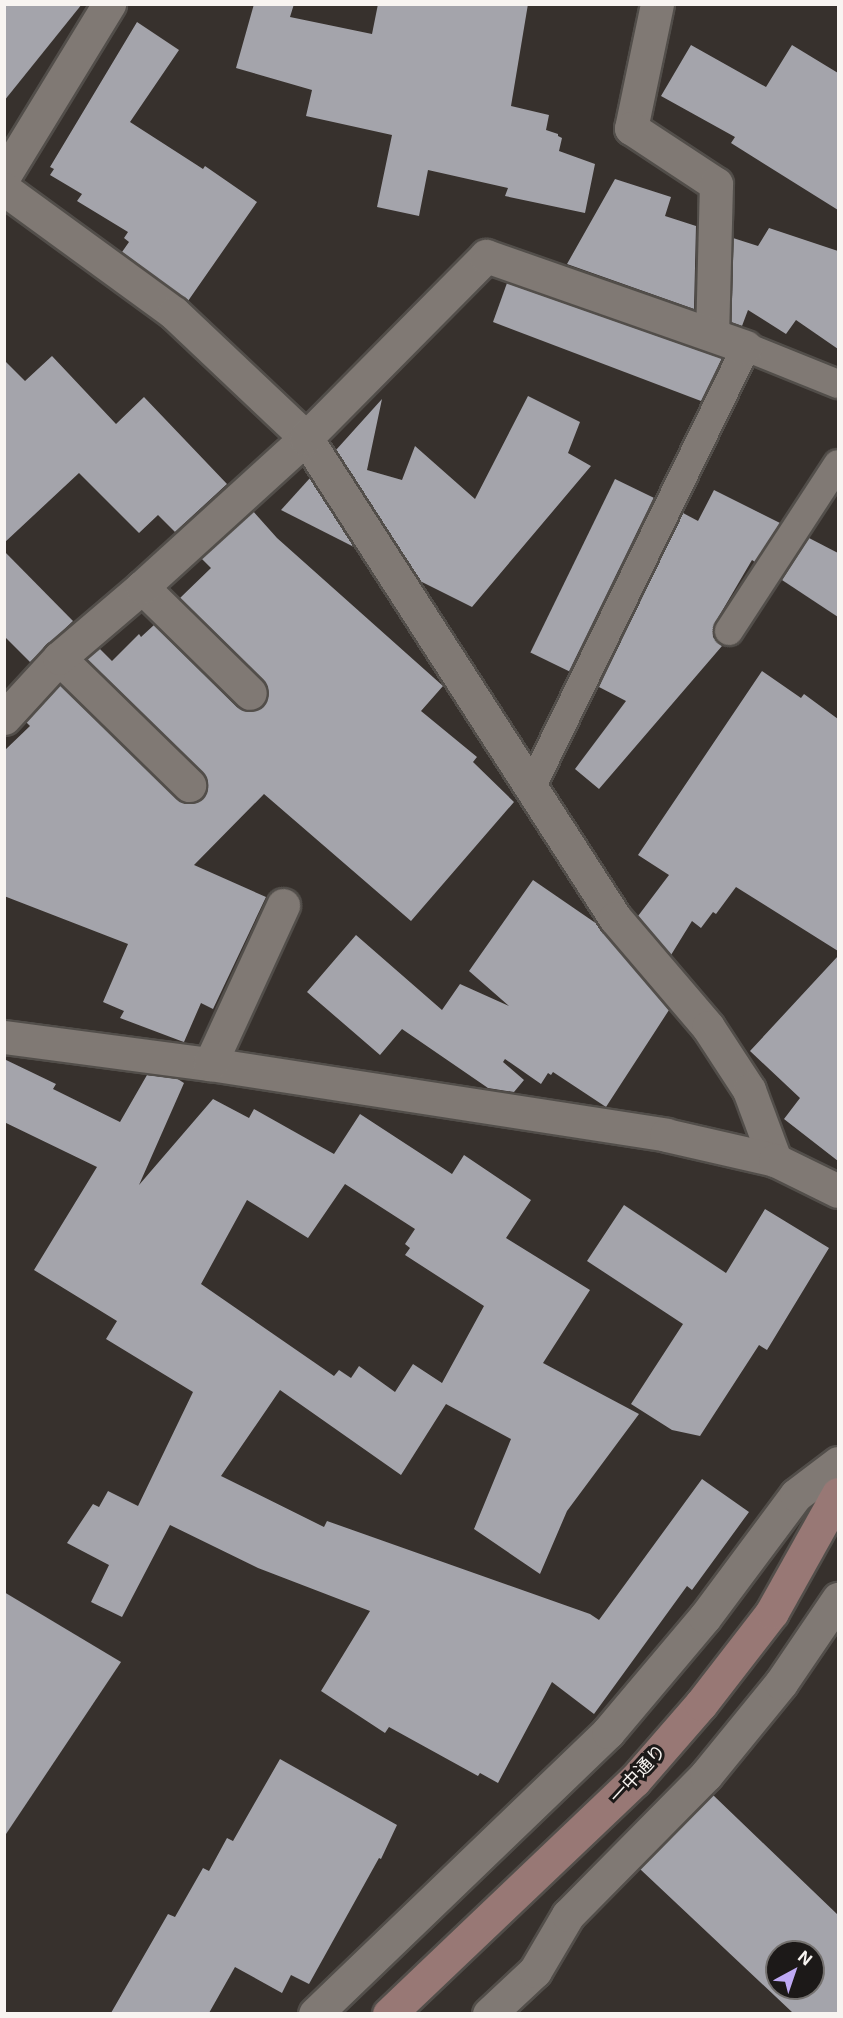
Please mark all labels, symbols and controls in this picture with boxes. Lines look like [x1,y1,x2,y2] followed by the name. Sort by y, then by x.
[606,1740,670,1808] street label: 一中通り
[765,1940,825,2000] north arrow
[794,1946,816,1969] text: N

